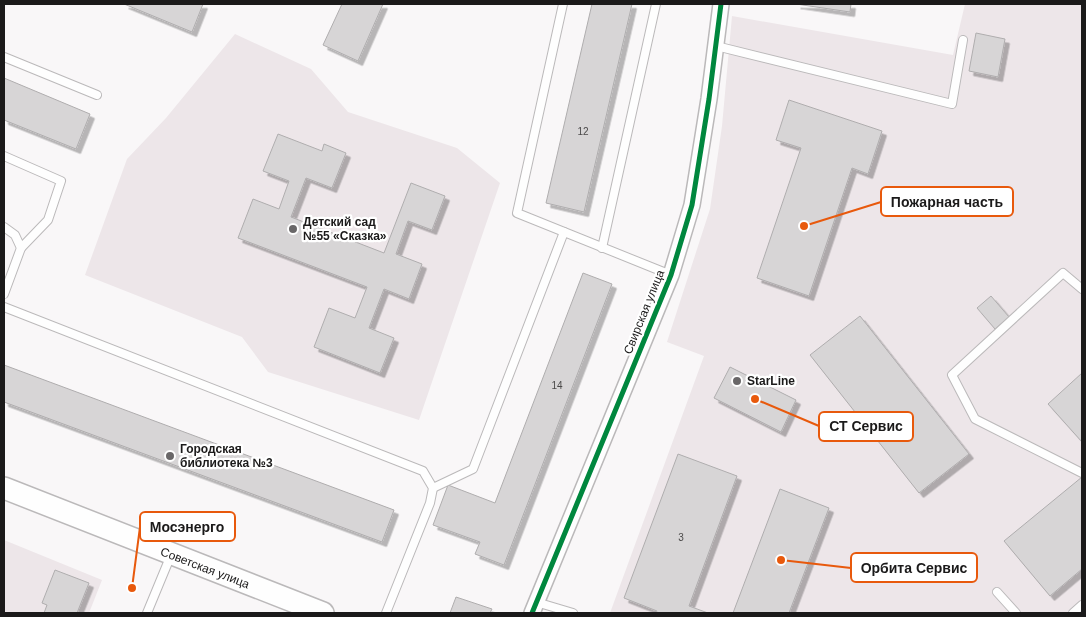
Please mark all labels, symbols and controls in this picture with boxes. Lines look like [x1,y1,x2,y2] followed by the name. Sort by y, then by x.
[577,126,589,137] house number: 12
[881,187,1013,216] callout: Пожарная часть
[891,194,1004,210] text: Пожарная часть
[303,215,387,243] place label: Детский сад №55 «Сказка»
[287,223,299,235] marker: Детский сад №55 «Сказка»
[621,268,667,356] street label: Свирская улица
[747,374,795,388] place label: StarLine
[731,375,743,387] marker: StarLine
[551,380,563,391] house number: 14
[819,412,913,441] callout: СТ Сервис
[829,418,903,434] text: СТ Сервис
[180,442,273,470] place label: Городская библиотека №3
[164,450,176,462] marker: Городская библиотека №3
[140,512,235,541] callout: Мосэнерго
[150,519,224,535] text: Мосэнерго
[678,532,684,543] house number: 3
[159,545,252,592] street label: Советская улица
[851,553,977,582] callout: Орбита Сервис
[861,560,968,576] text: Орбита Сервис

